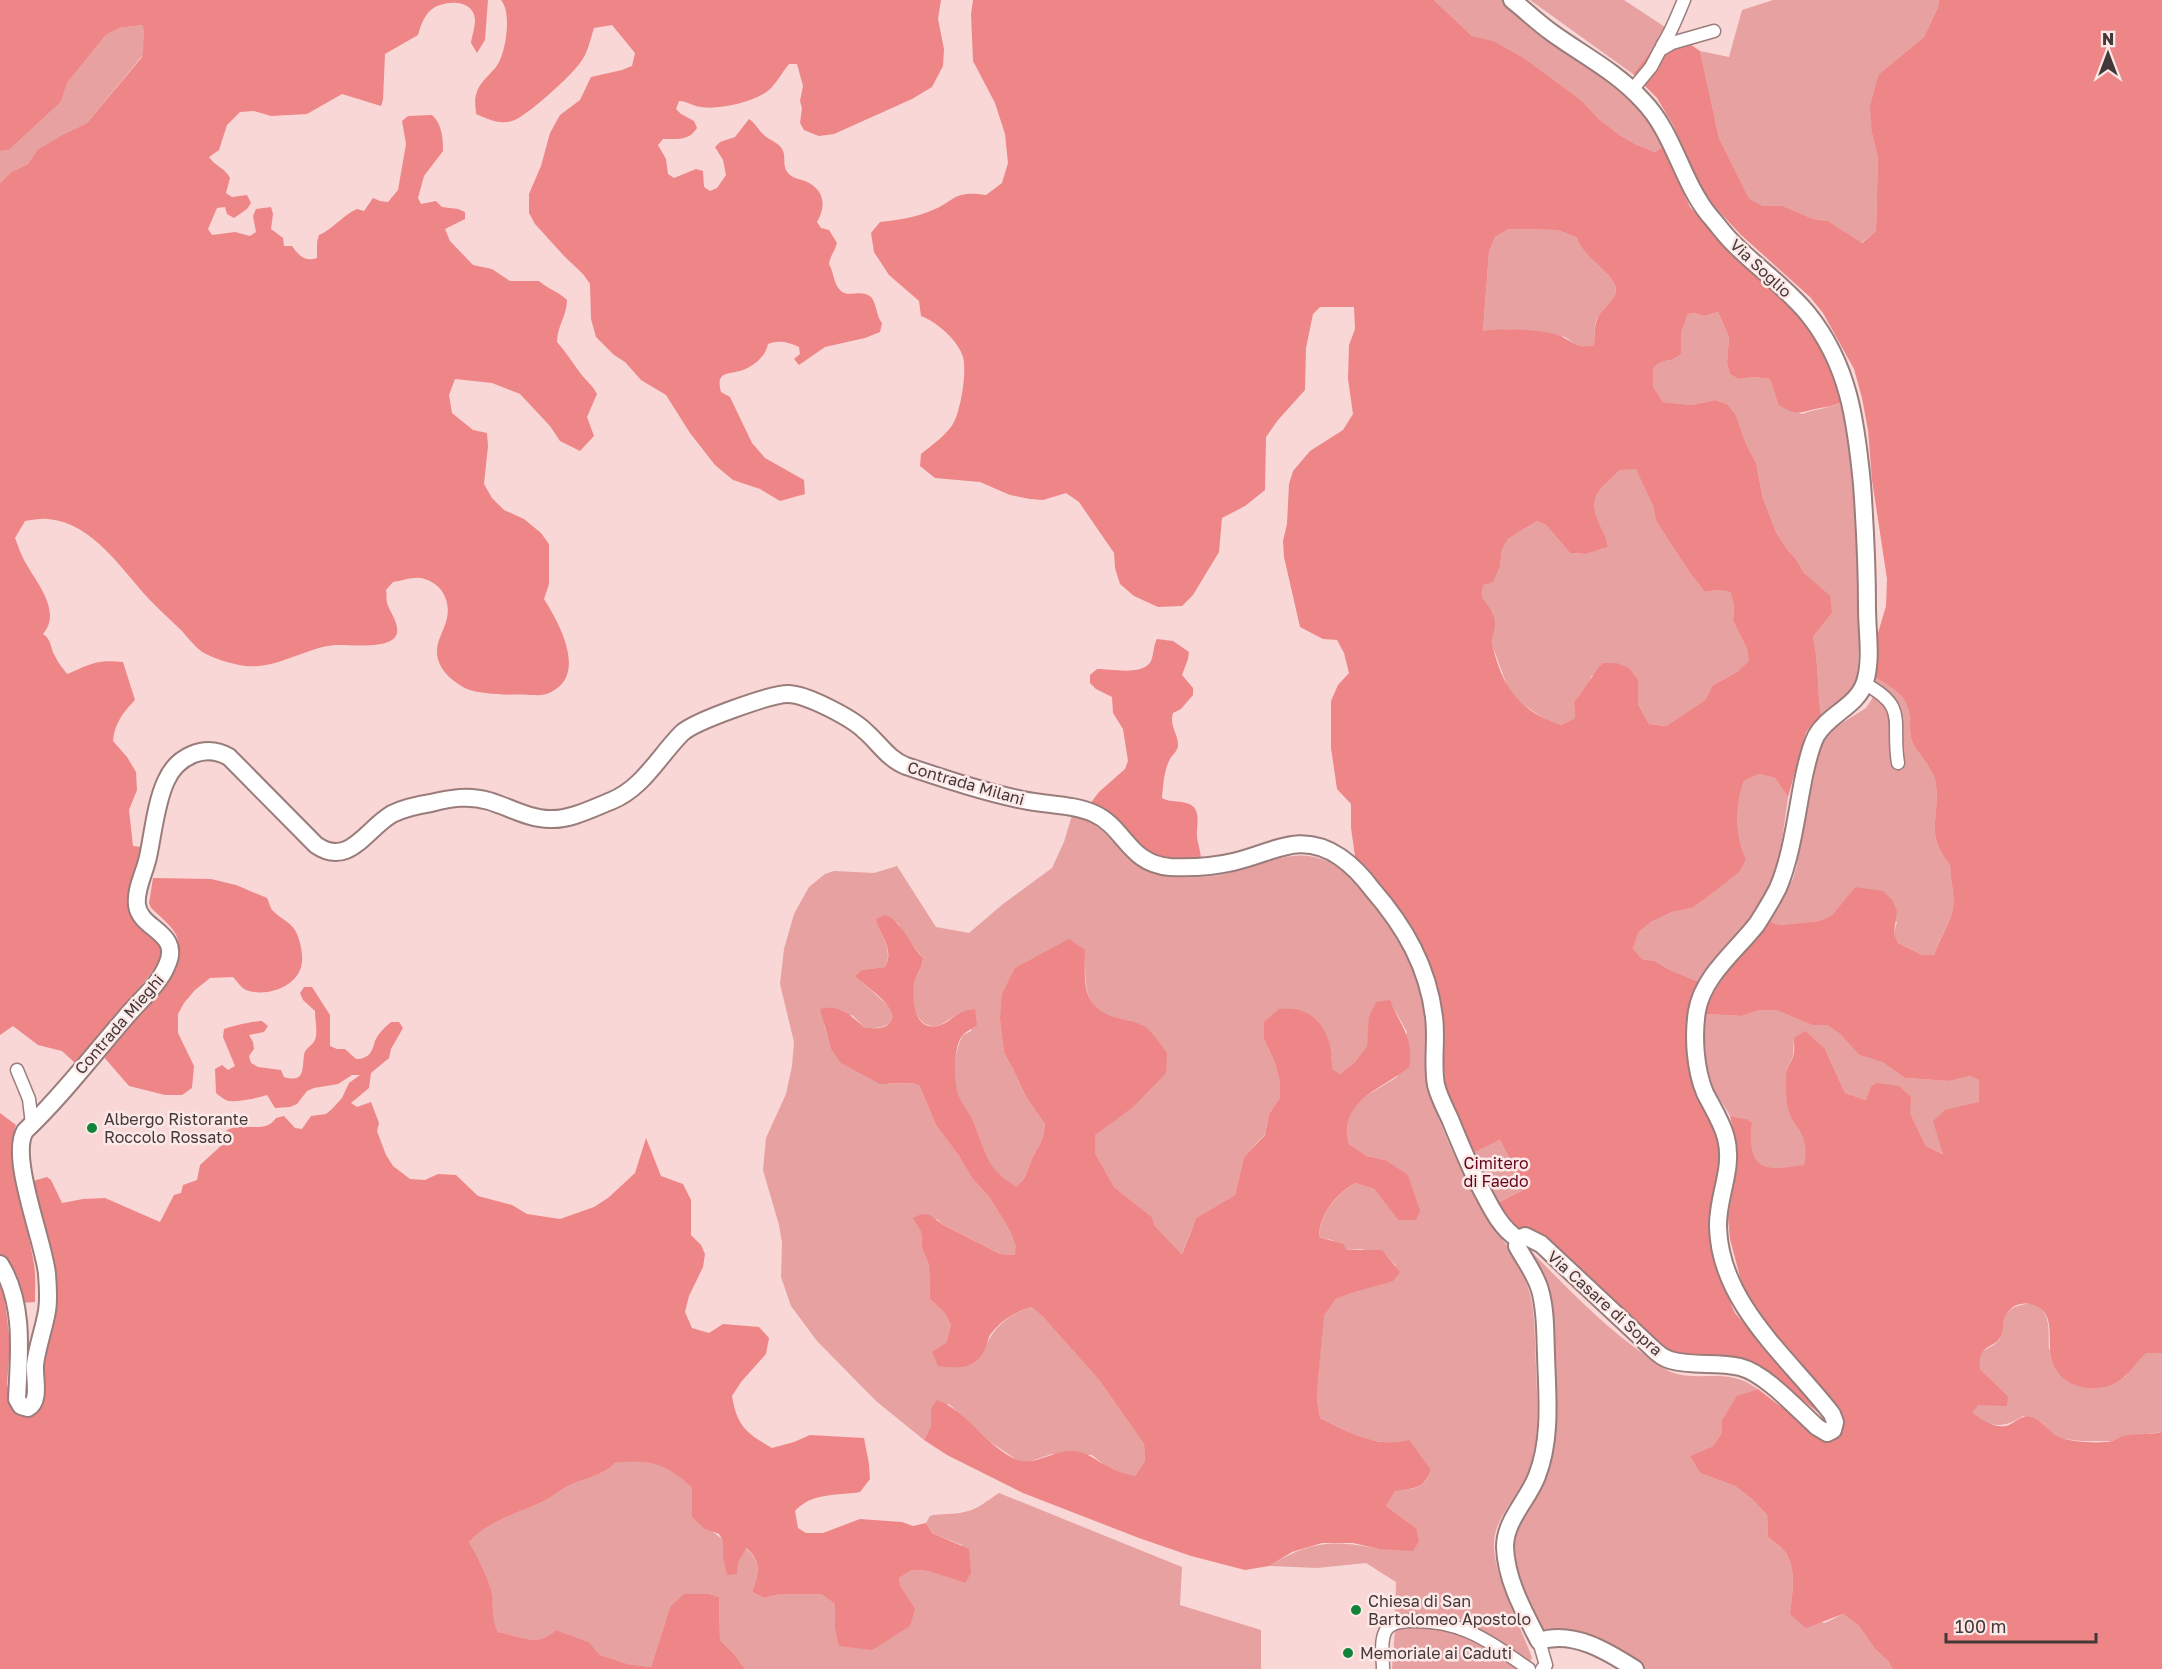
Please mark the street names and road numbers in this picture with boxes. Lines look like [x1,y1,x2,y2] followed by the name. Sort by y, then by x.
[1726,235,1796,301] street label: Via Soglio
[905,757,1027,809] street label: Contrada Milani
[70,970,168,1078] street label: Contrada Mieghi
[1543,1246,1667,1360] street label: Via Casare di Sopra

